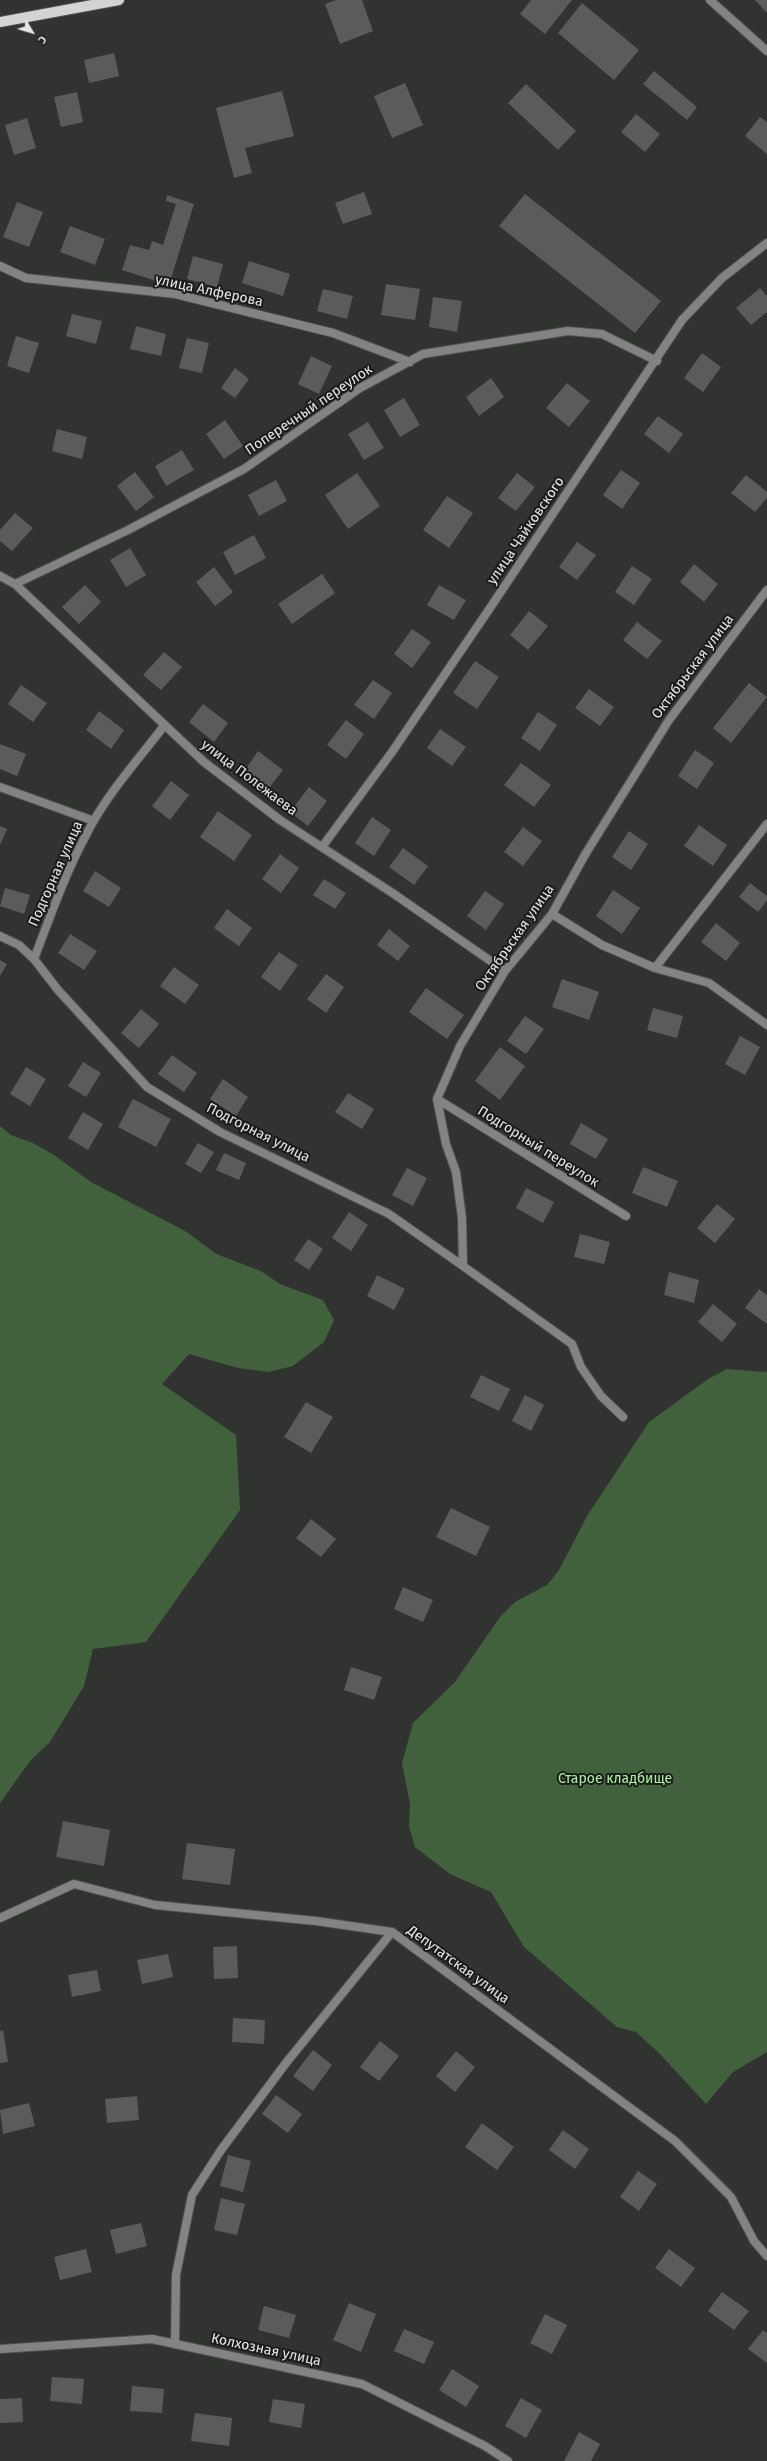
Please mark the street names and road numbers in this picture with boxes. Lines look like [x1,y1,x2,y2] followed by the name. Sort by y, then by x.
[154,271,264,311] street label: улица Алферова
[242,361,376,459] street label: Поперечный переулок
[484,474,568,588] street label: улица Чайковского
[648,612,738,722] street label: Октябрьская улица
[198,736,300,820] street label: улица Полежаева
[25,819,87,929] street label: Подгорная улица
[472,882,558,994] street label: Октябрьская улица
[203,1100,313,1166] street label: Подгорная улица
[474,1103,602,1191] street label: Подгорный переулок
[404,1922,512,2008] street label: Депутатская улица
[209,2330,323,2370] street label: Колхозная улица

